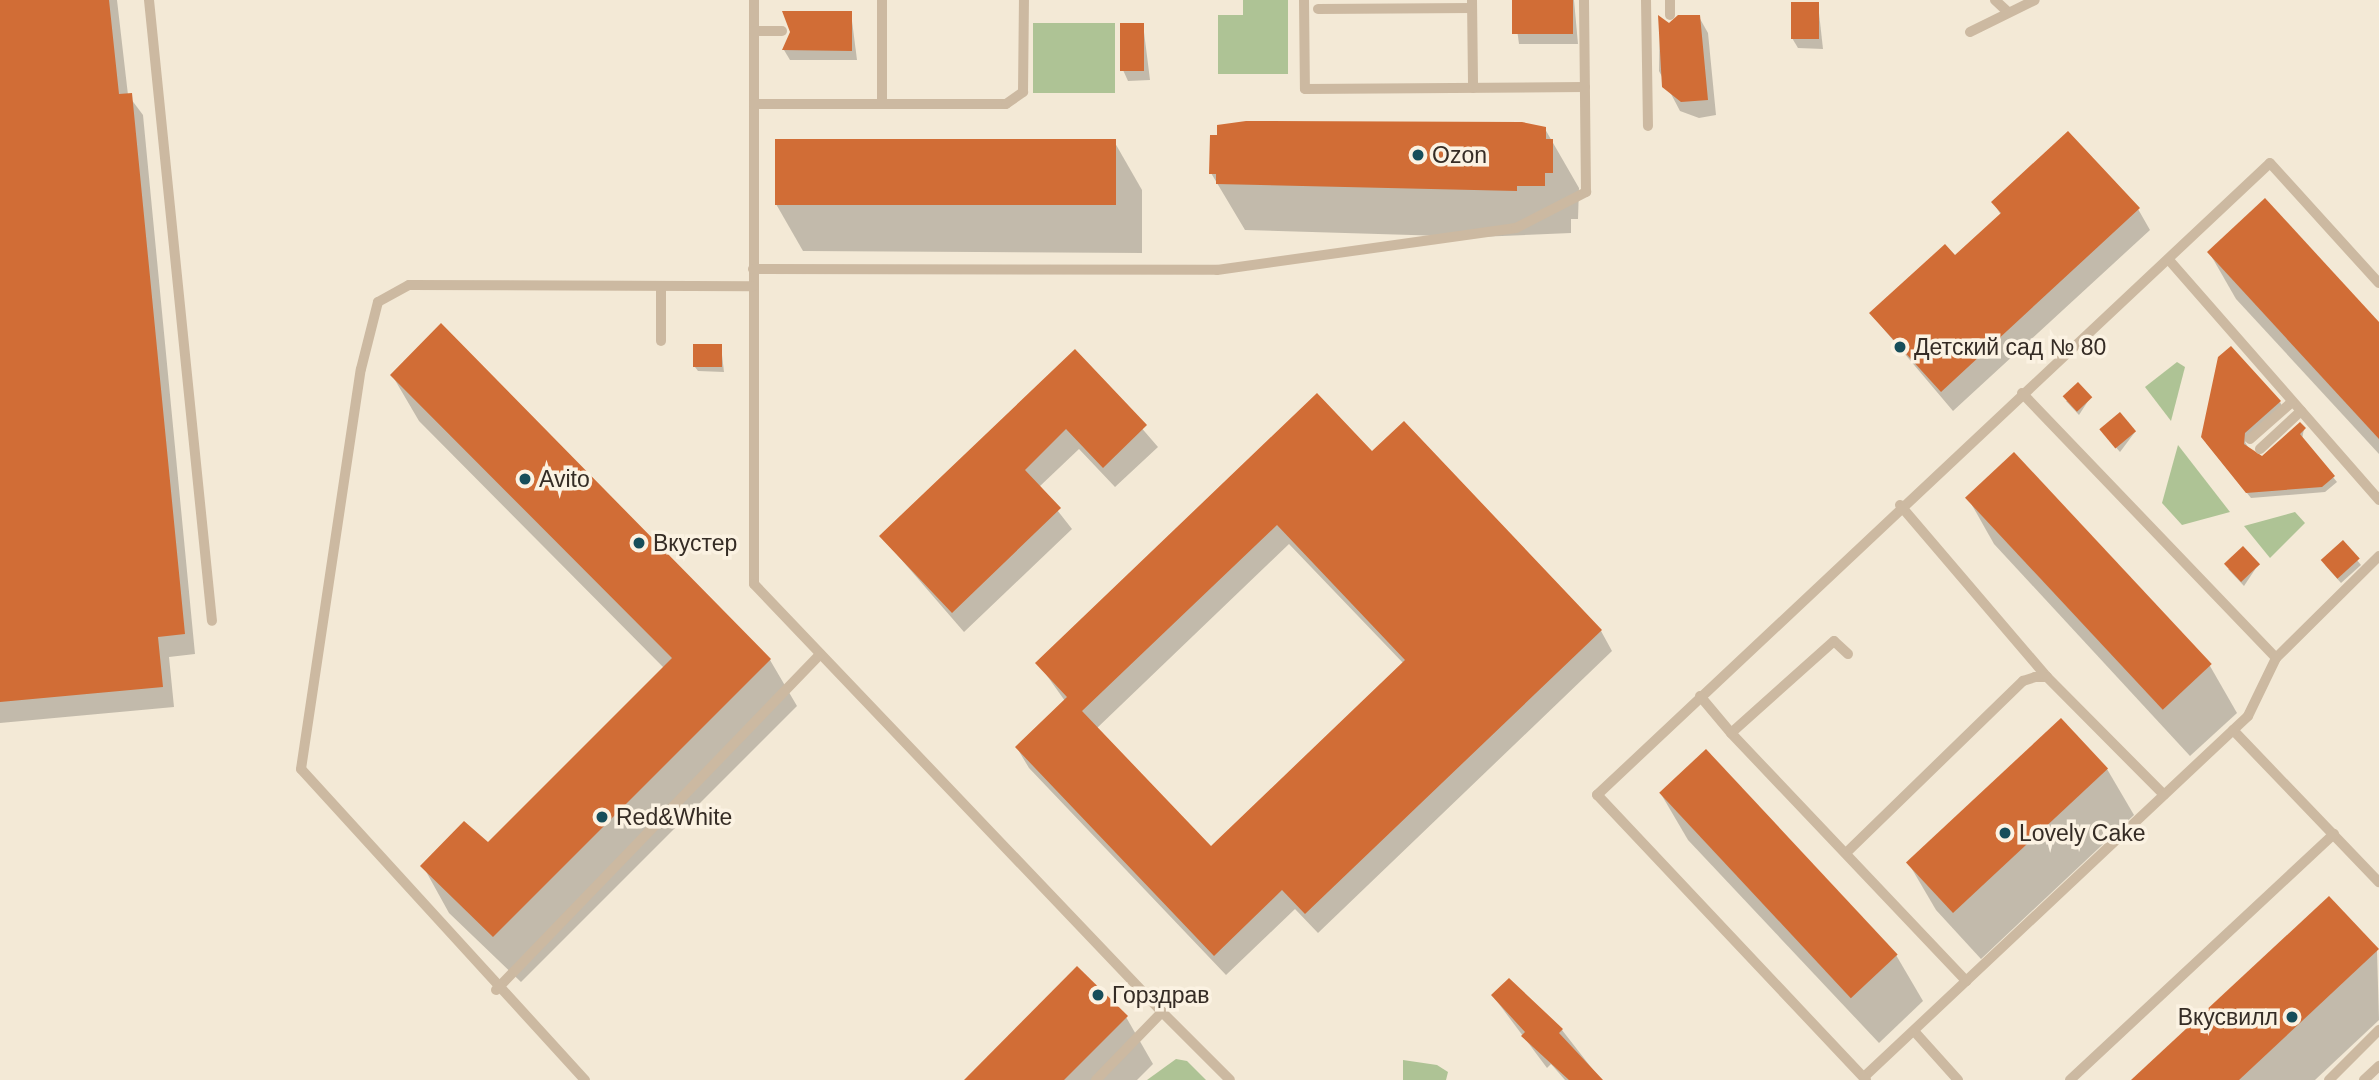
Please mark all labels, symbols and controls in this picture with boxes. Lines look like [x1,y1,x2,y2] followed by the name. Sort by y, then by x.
[1432,141,1487,169] place label: Ozon
[1410,147,1426,163] marker: Ozon
[1914,333,2106,361] place label: Детский сад № 80
[1892,339,1908,355] marker: Детский сад № 80
[539,465,590,493] place label: Avito
[517,471,533,487] marker: Avito
[653,529,737,557] place label: Вкустер
[631,535,647,551] marker: Вкустер
[616,803,732,831] place label: Red&White
[594,809,610,825] marker: Red&White
[2019,819,2146,847] place label: Lovely Cake
[1997,825,2013,841] marker: Lovely Cake
[1112,981,1210,1009] place label: Горздрав
[1090,987,1106,1003] marker: Горздрав
[2178,1003,2278,1031] place label: Вкусвилл
[2284,1009,2300,1025] marker: Вкусвилл

